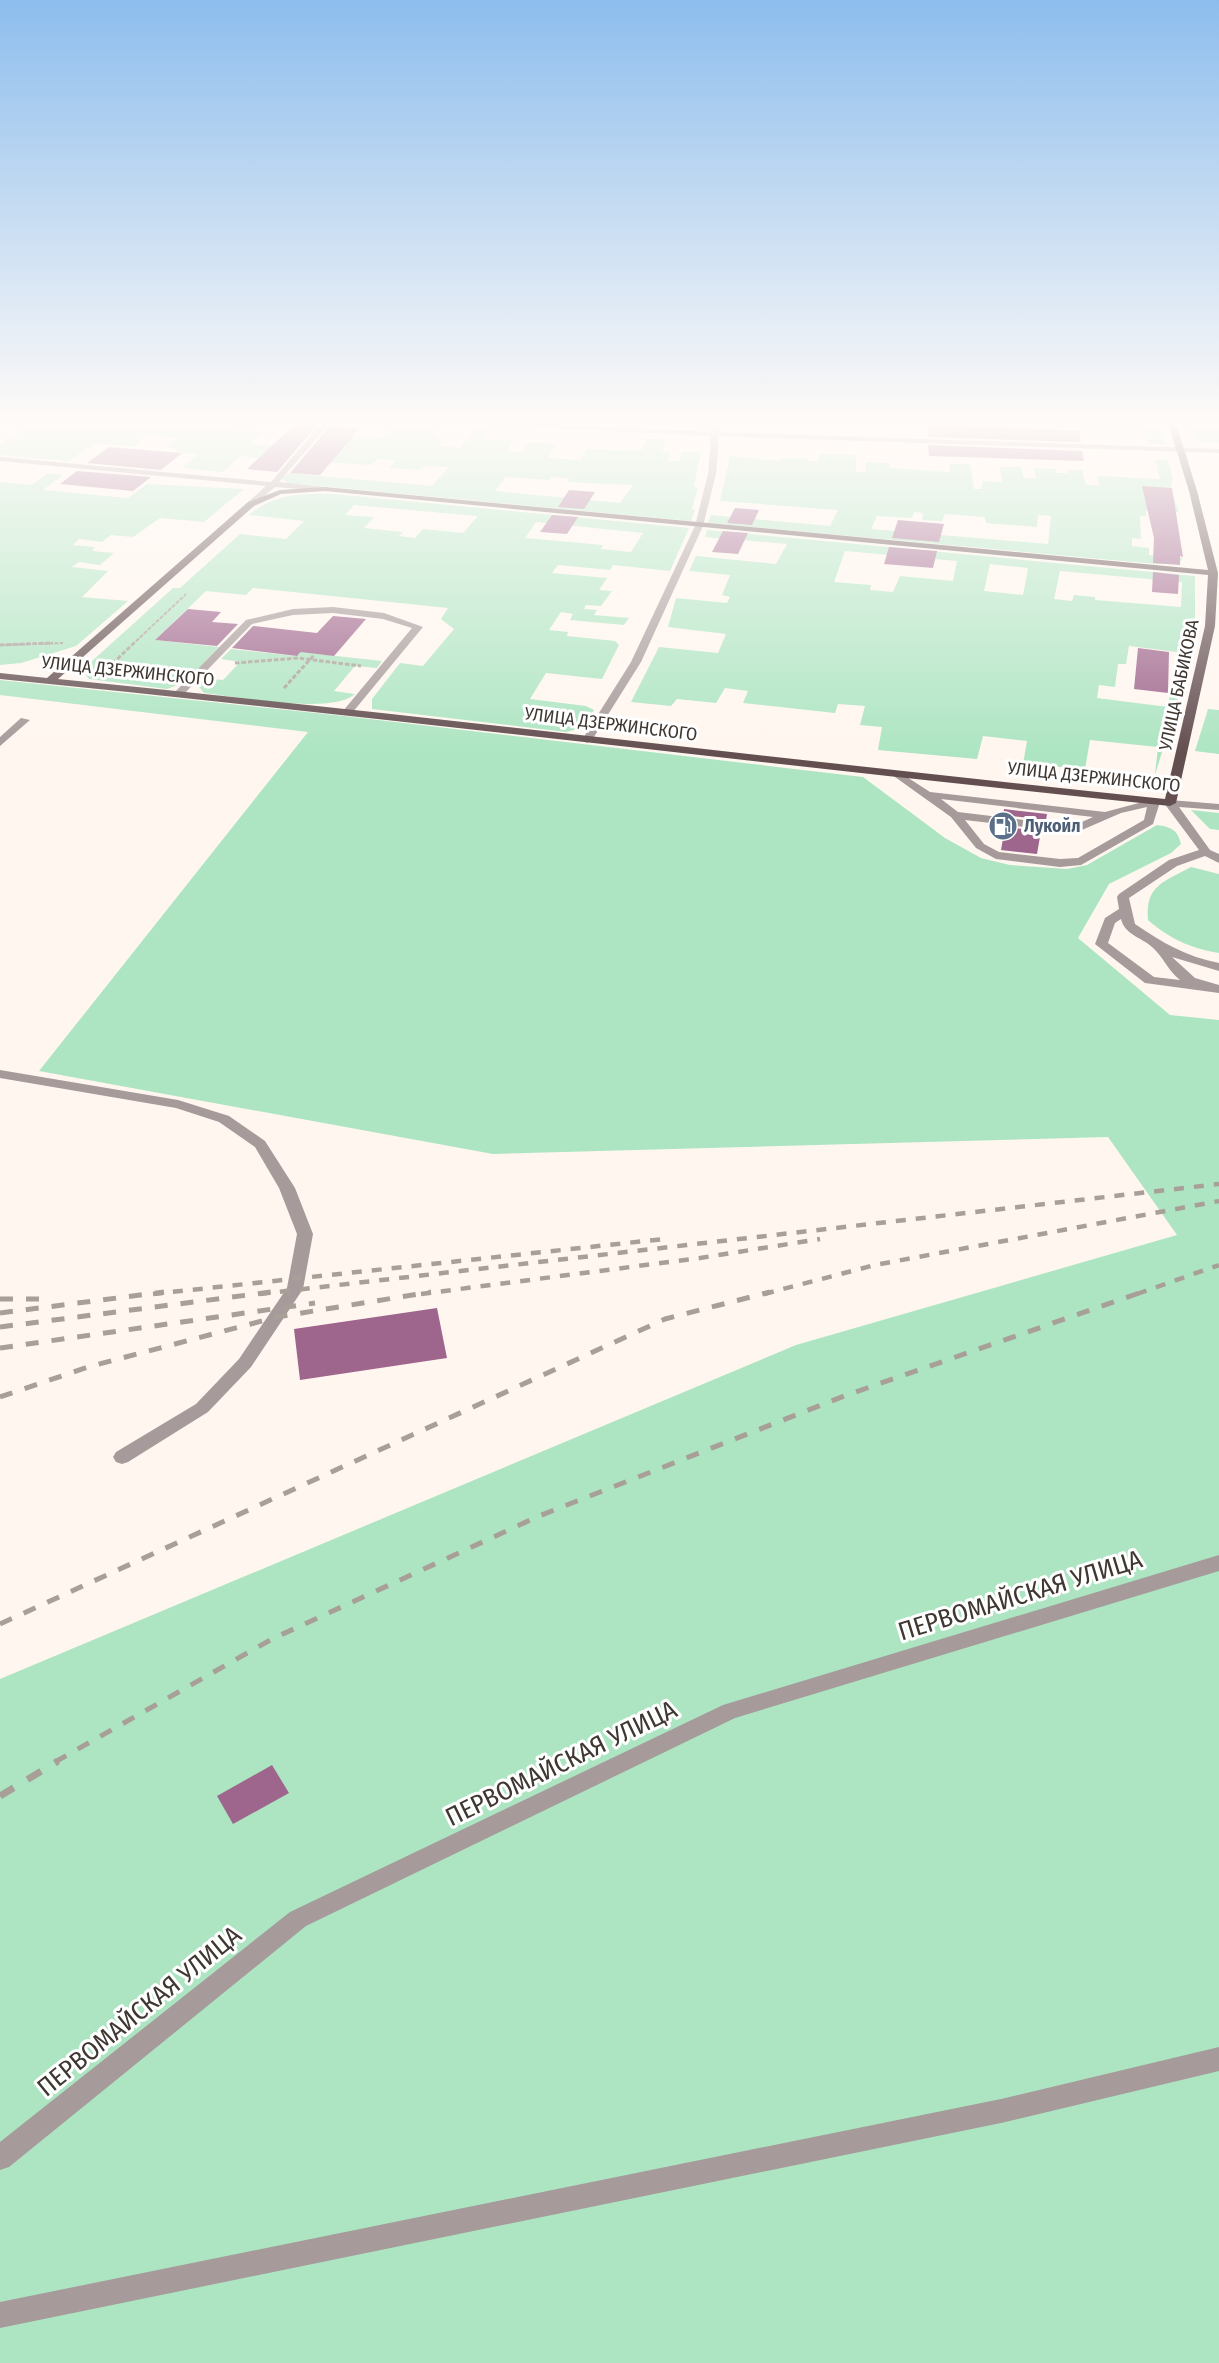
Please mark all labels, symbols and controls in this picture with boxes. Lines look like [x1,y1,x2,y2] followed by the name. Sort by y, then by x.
[1154,617,1204,754] street label: УЛИЦА БАБИКОВА
[39,651,216,691] street label: УЛИЦА ДЗЕРЖИНСКОГО
[522,702,699,746] street label: УЛИЦА ДЗЕРЖИНСКОГО
[1005,757,1182,797] street label: УЛИЦА ДЗЕРЖИНСКОГО
[987,810,1019,842] fuel station icon: Лукойл
[1024,815,1081,837] place label: Лукойл
[894,1544,1146,1647] street label: ПЕРВОМАЙСКАЯ УЛИЦА
[441,1694,682,1833] street label: ПЕРВОМАЙСКАЯ УЛИЦА
[31,1919,248,2103] street label: ПЕРВОМАЙСКАЯ УЛИЦА

